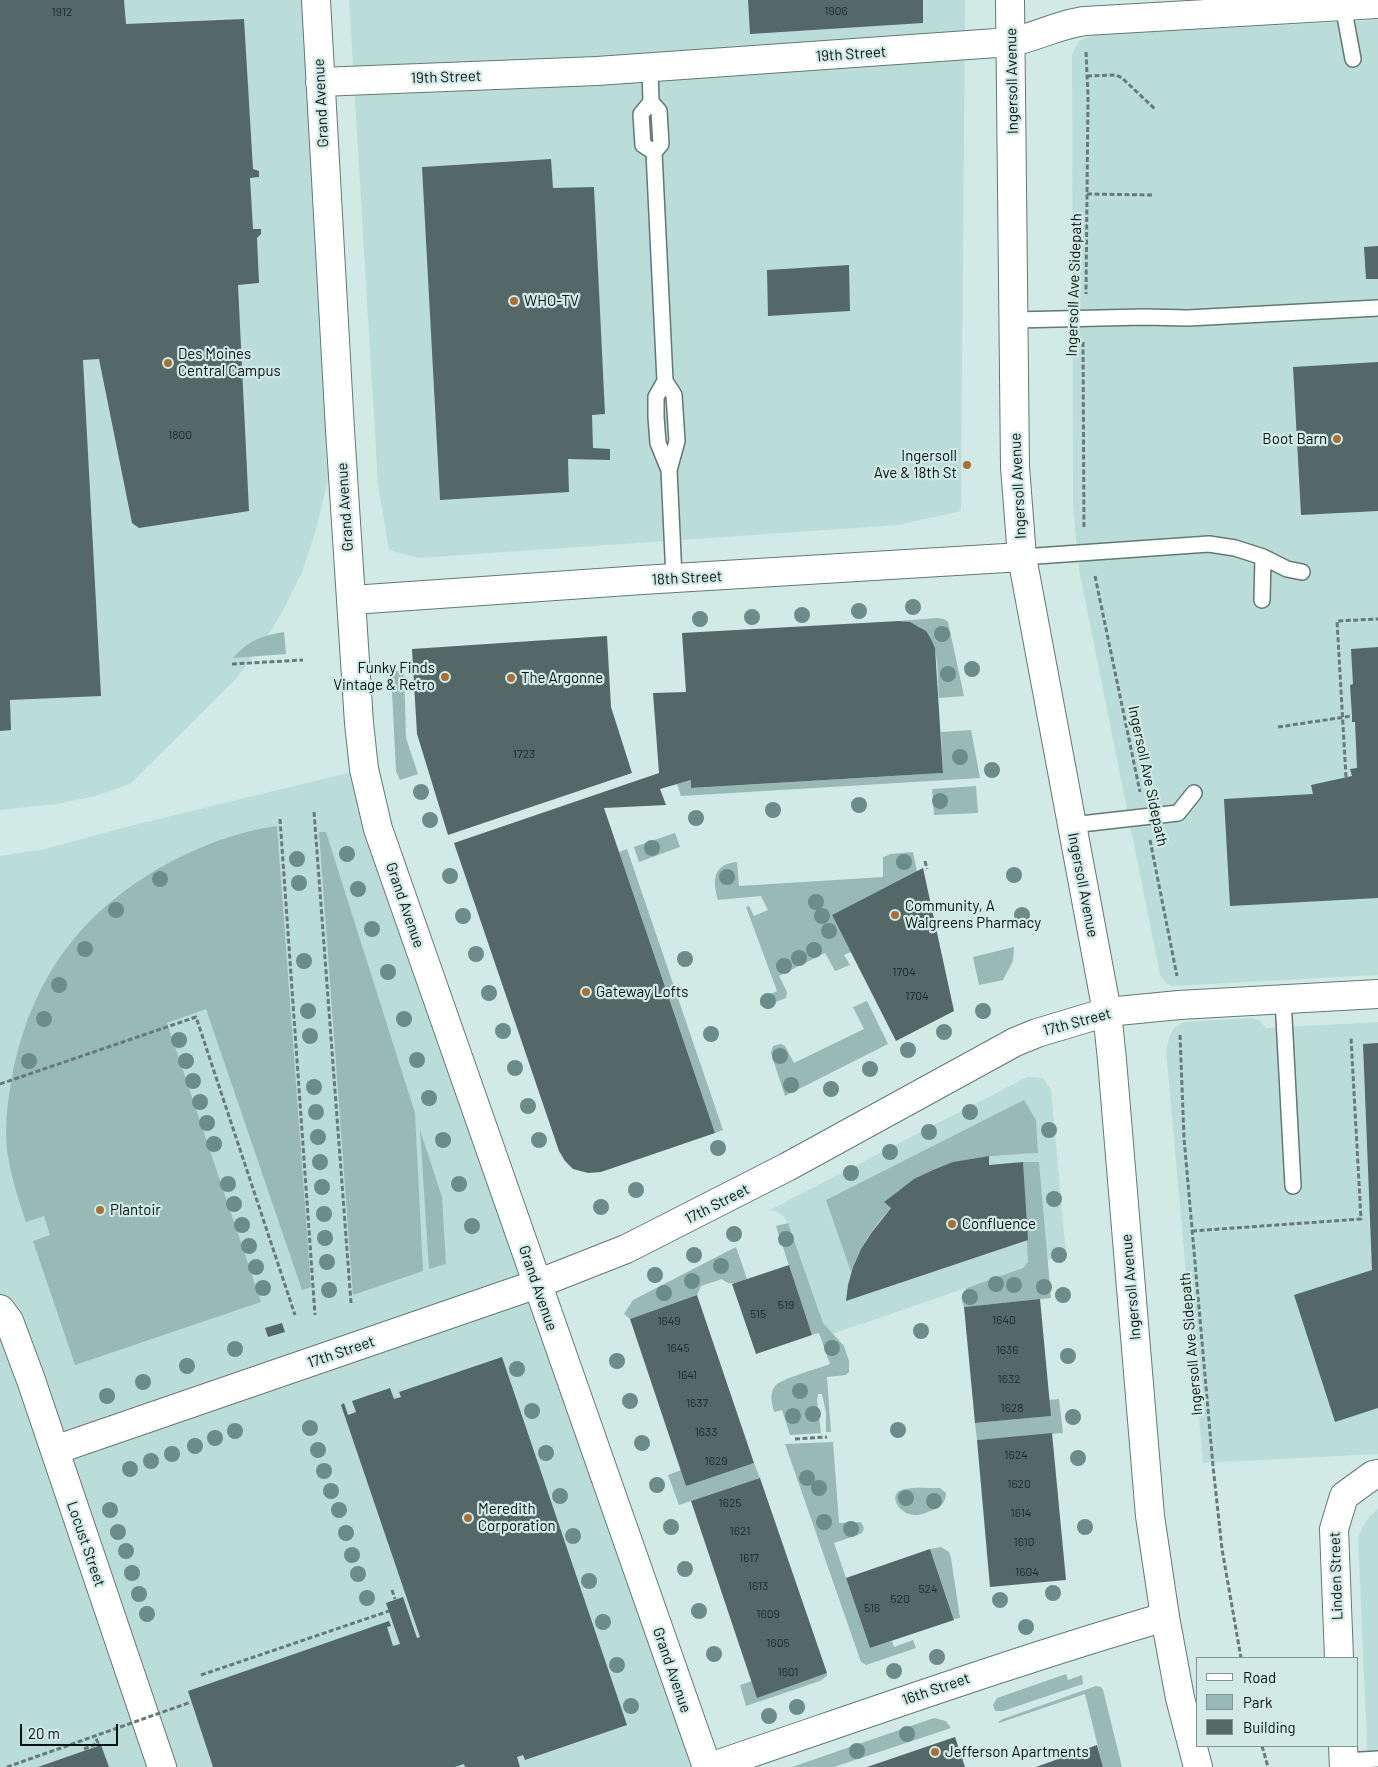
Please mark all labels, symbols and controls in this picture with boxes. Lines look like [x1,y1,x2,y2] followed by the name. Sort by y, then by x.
[824,4,848,18] house number: 1906
[52,5,72,19] house number: 1912
[1002,28,1022,134] street label: Ingersoll Avenue
[815,43,887,65] street label: 19th Street
[310,58,332,148] street label: Grand Avenue
[410,67,482,87] street label: 19th Street
[1063,213,1085,357] street label: Ingersoll Ave Sidepath
[524,292,579,310] place label: WHO-TV
[508,295,520,307] marker: WHO-TV
[178,345,281,380] place label: Des Moines Central Campus
[162,357,174,369] marker: Des Moines Central Campus
[168,428,192,442] house number: 1800
[1262,430,1327,448] place label: Boot Barn
[1006,432,1030,540] street label: Ingersoll Avenue
[1331,433,1343,445] marker: Boot Barn
[874,447,957,482] place label: Ingersoll Ave & 18th St
[961,459,973,471] marker: Ingersoll Ave & 18th St
[333,462,357,552] street label: Grand Avenue
[651,567,723,589] street label: 18th Street
[333,659,435,694] place label: Funky Finds Vintage & Retro
[521,669,603,687] place label: The Argonne
[439,671,451,683] marker: Funky Finds Vintage & Retro
[505,672,517,684] marker: The Argonne
[1124,704,1172,848] street label: Ingersoll Ave Sidepath
[513,747,535,761] house number: 1723
[1064,831,1102,939] street label: Ingersoll Avenue
[382,860,428,950] street label: Grand Avenue
[905,897,1041,932] place label: Community, A Walgreens Pharmacy
[889,909,901,921] marker: Community, A Walgreens Pharmacy
[892,965,916,979] house number: 1704
[596,983,688,1001] place label: Gateway Lofts
[580,986,592,998] marker: Gateway Lofts
[905,989,929,1003] house number: 1704
[1041,1004,1113,1040] street label: 17th Street
[682,1180,752,1228] street label: 17th Street
[110,1201,161,1219] place label: Plantoir
[94,1204,106,1216] marker: Plantoir
[962,1215,1036,1233] place label: Confluence
[946,1218,958,1230] marker: Confluence
[1117,1233,1145,1341] street label: Ingersoll Avenue
[515,1243,561,1333] street label: Grand Avenue
[1176,1272,1206,1416] street label: Ingersoll Ave Sidepath
[778,1298,794,1312] house number: 519
[750,1307,766,1321] house number: 515
[992,1313,1016,1327] house number: 1640
[657,1314,681,1328] house number: 1649
[305,1332,377,1372] street label: 17th Street
[666,1341,690,1355] house number: 1645
[996,1343,1018,1357] house number: 1636
[677,1368,697,1382] house number: 1641
[998,1372,1020,1386] house number: 1632
[686,1396,708,1410] house number: 1637
[1000,1401,1024,1415] house number: 1628
[695,1425,717,1439] house number: 1633
[1004,1448,1028,1462] house number: 1624
[704,1454,728,1468] house number: 1629
[1007,1477,1031,1491] house number: 1620
[719,1496,741,1510] house number: 1625
[63,1499,109,1589] street label: Locust Street
[478,1500,556,1535] place label: Meredith Corporation
[1011,1506,1031,1520] house number: 1614
[462,1512,474,1524] marker: Meredith Corporation
[730,1524,750,1538] house number: 1621
[1325,1531,1347,1621] street label: Linden Street
[1013,1535,1035,1549] house number: 1610
[739,1551,759,1565] house number: 1617
[1015,1565,1039,1579] house number: 1604
[748,1579,768,1593] house number: 1613
[918,1582,938,1596] house number: 524
[890,1592,910,1606] house number: 520
[864,1601,880,1615] house number: 516
[756,1607,780,1621] house number: 1609
[649,1625,695,1715] street label: Grand Avenue
[766,1636,790,1650] house number: 1605
[1196,1657,1358,1747] legend
[777,1665,799,1679] house number: 1601
[1243,1668,1276,1686] text: Road
[900,1669,972,1709] street label: 16th Street
[1243,1693,1272,1711] text: Park
[22,1714,120,1746] scale bar
[1243,1718,1296,1736] text: Building
[28,1724,60,1742] text: 20 m
[945,1743,1089,1761] place label: Jefferson Apartments
[929,1746,941,1758] marker: Jefferson Apartments

